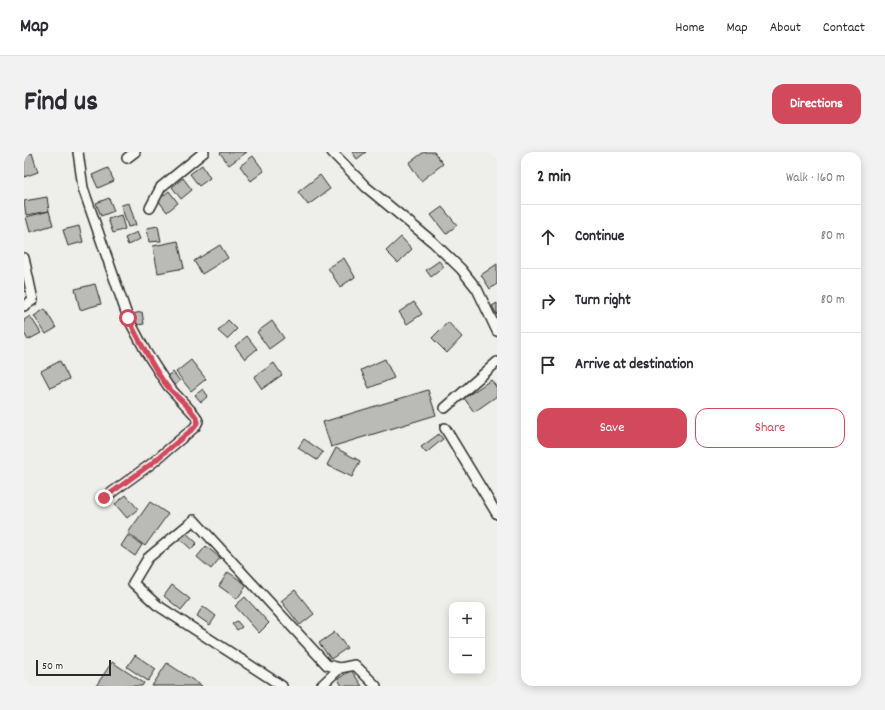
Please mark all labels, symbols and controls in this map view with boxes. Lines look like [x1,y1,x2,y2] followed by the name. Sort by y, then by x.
[20,14,49,41] text: Map
[675,18,704,38] text: Home
[726,18,748,38] text: Map
[770,18,801,38] text: About
[823,18,865,38] text: Contact
[24,84,98,124] text: Find us
[772,84,861,124] button: Directions
[537,166,571,190] text: 2 min
[786,169,845,188] text: Walk · 160 m
[537,226,559,248] icon: ahead
[575,226,624,248] text: Continue
[821,227,845,246] text: 80 m
[537,290,559,312] icon: right
[575,290,631,312] text: Turn right
[821,291,845,310] text: 80 m
[119,309,137,327] route start
[537,354,559,376] icon: arrive
[575,354,693,376] text: Arrive at destination
[537,408,687,448] button: Save
[695,408,845,448] button: Share
[95,489,113,507] route end
[449,602,485,674] map controls
[449,602,485,638] button: +
[449,638,485,674] button: −
[36,658,111,677] scale bar
[42,659,63,675] text: 50 m

